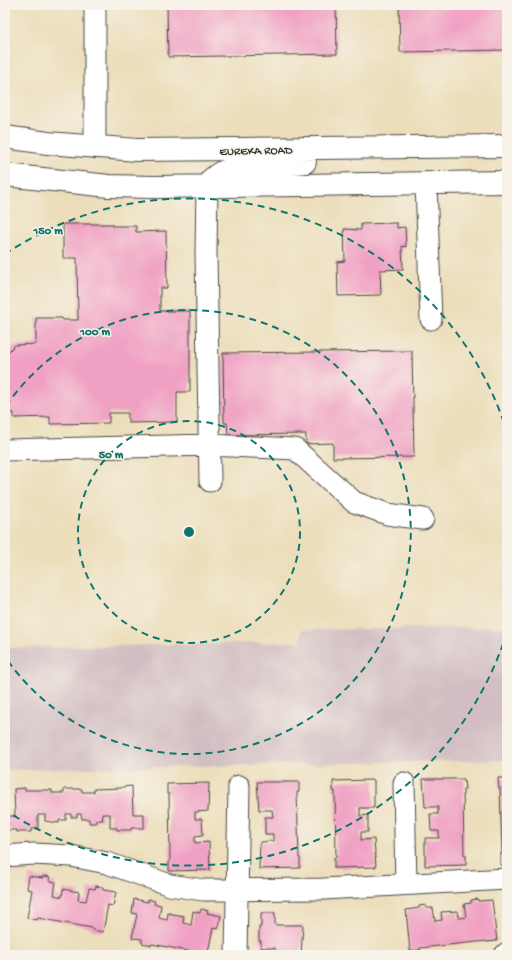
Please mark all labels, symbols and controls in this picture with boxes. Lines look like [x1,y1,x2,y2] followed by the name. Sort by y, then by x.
[219,144,293,160] street label: EUREKA ROAD
[32,225,63,239] text: 150 m
[79,326,110,340] text: 100 m
[99,449,124,463] text: 50 m
[182,525,196,539] centre of rings

